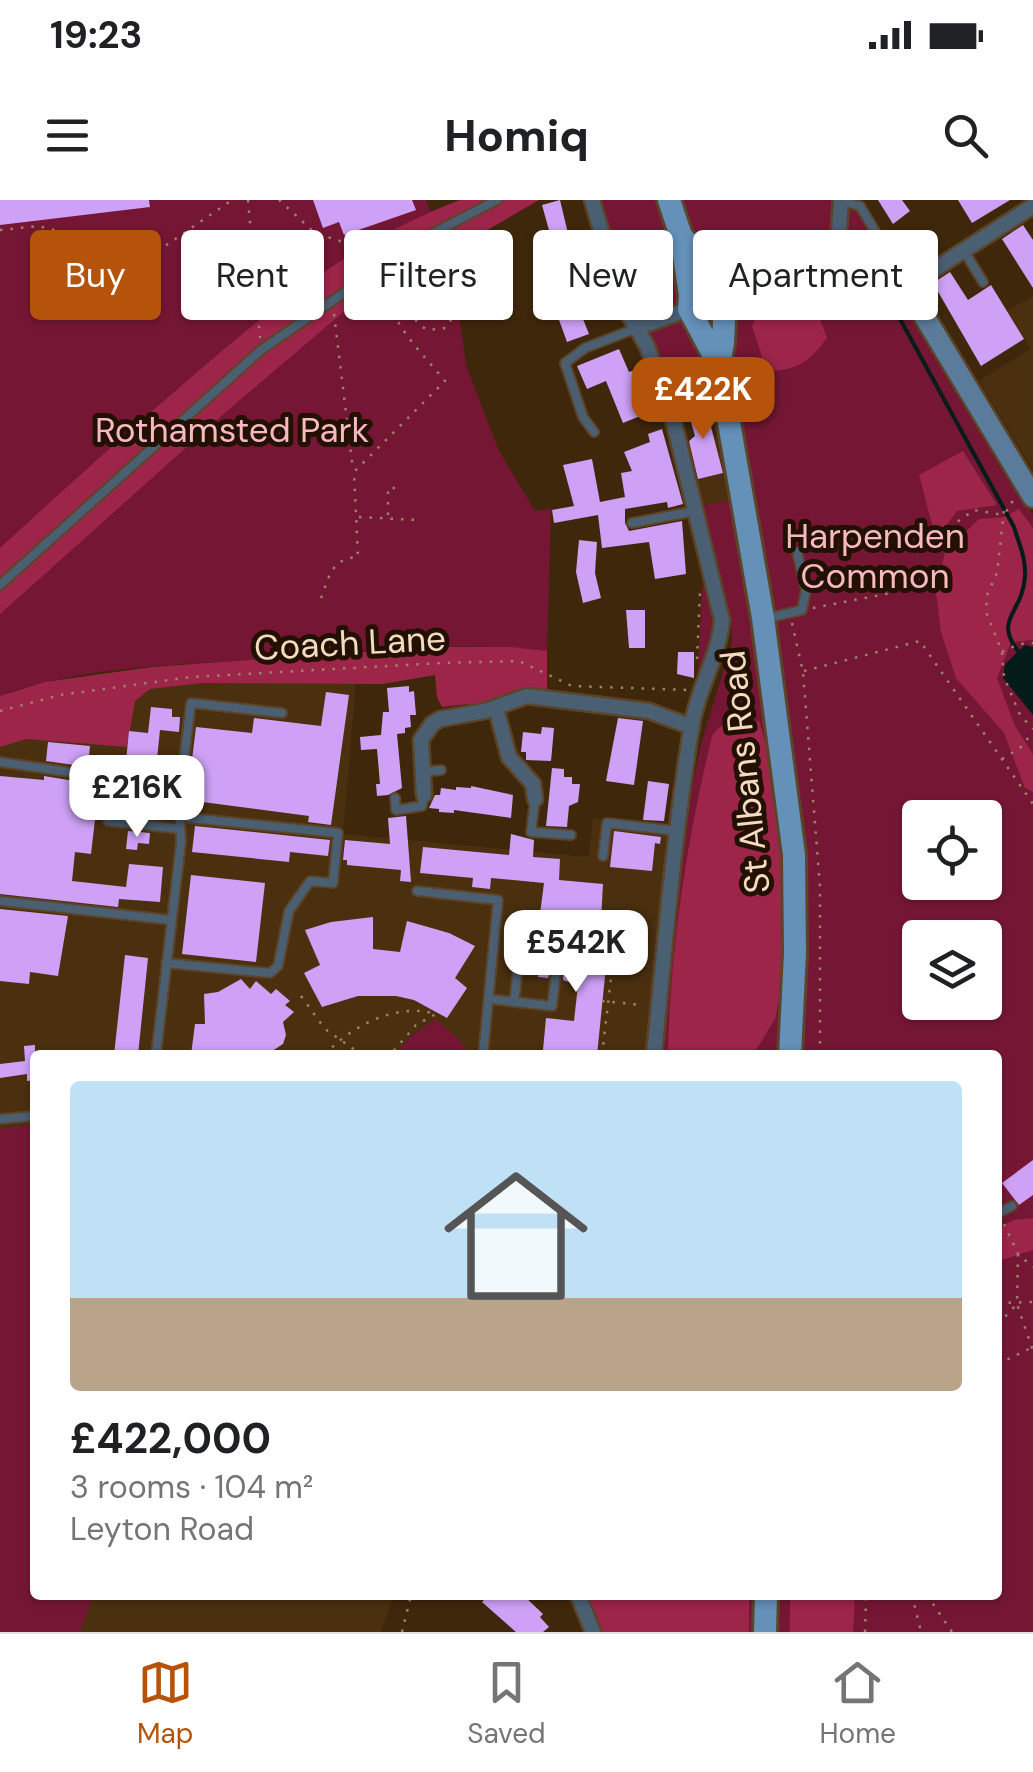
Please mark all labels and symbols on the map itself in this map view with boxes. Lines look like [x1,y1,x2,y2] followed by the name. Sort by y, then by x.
[633,357,773,442] pin: £422K
[95,407,369,453] park label: Rothamsted Park
[785,513,965,599] park label: Harpenden Common
[253,615,447,671] street label: Coach Lane
[709,648,781,896] street label: St Albans Road
[67,755,207,840] pin: £216K
[506,910,646,995] pin: £542K

